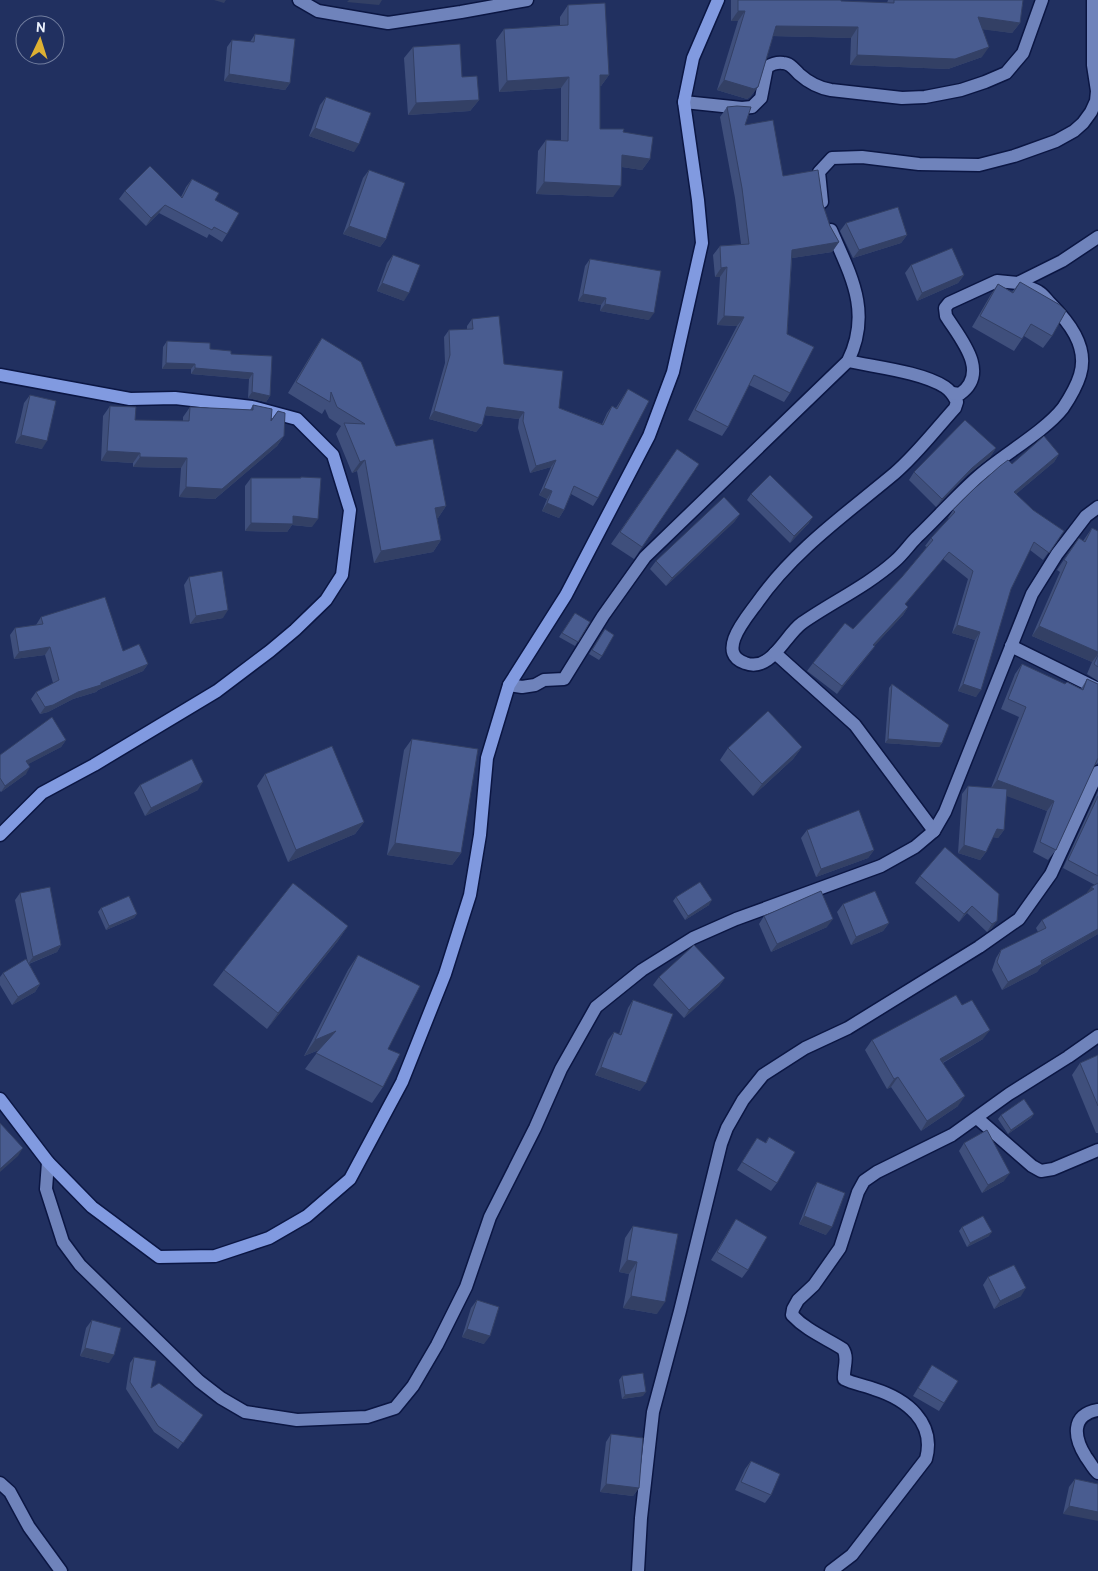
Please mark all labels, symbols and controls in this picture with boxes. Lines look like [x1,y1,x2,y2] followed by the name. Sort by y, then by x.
[15,15,65,65] north arrow
[35,20,46,37] text: N

